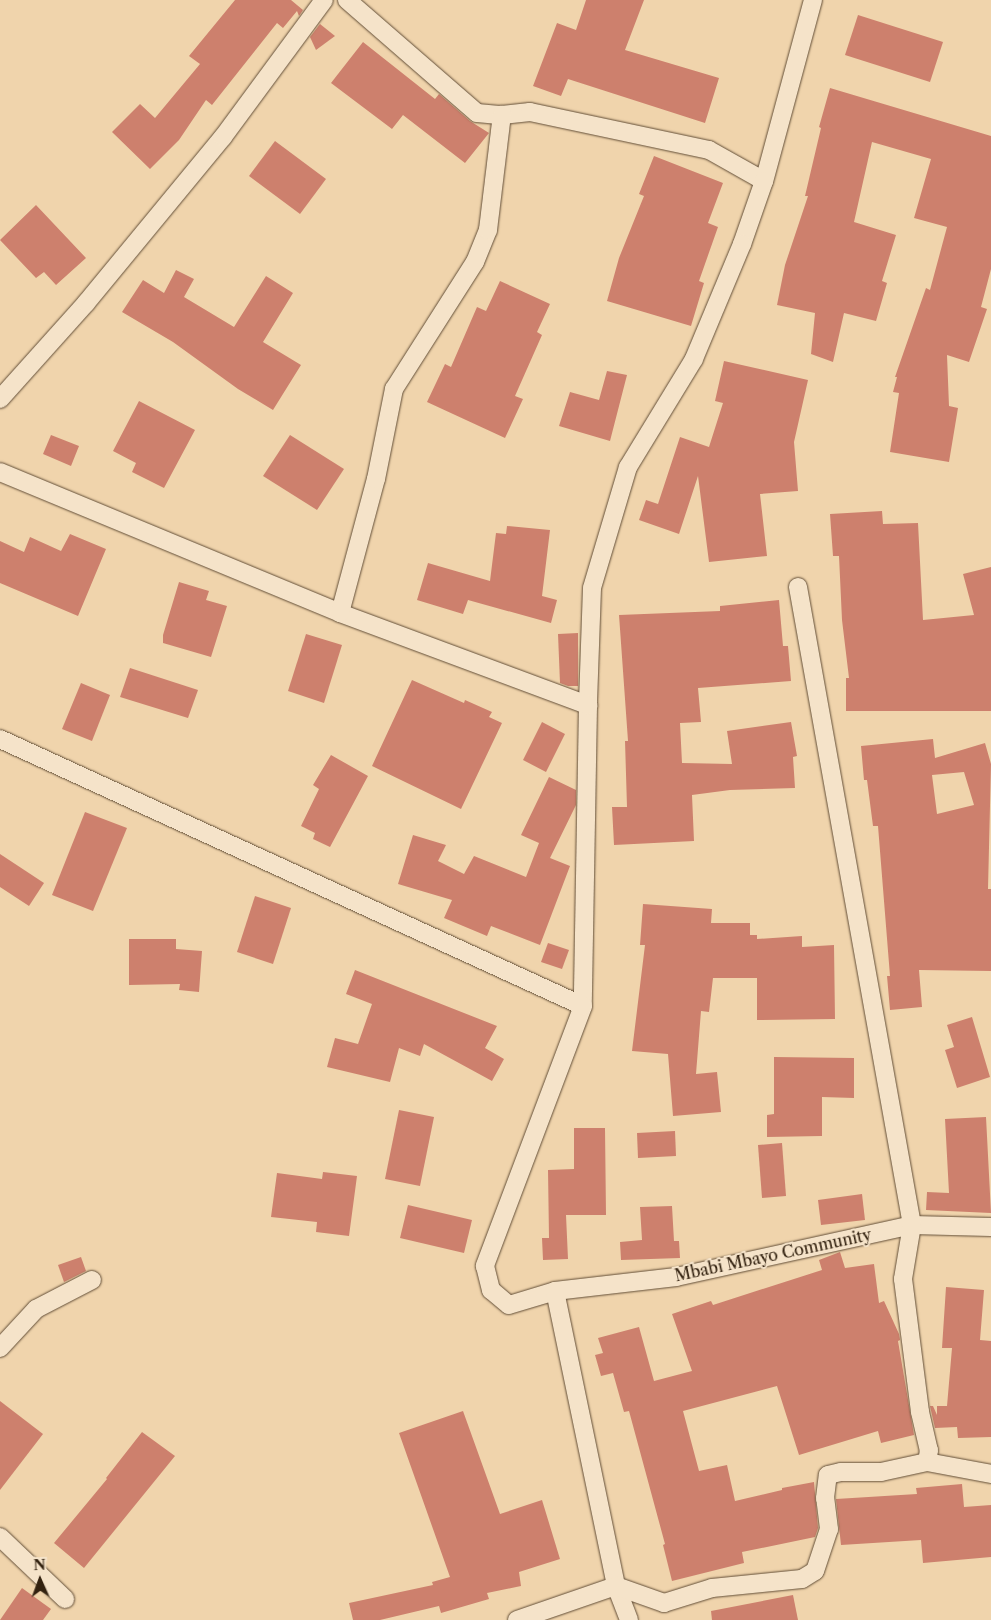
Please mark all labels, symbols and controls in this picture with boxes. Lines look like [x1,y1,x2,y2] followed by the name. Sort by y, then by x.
[673,1225,873,1285] street label: Mbabi Mbayo Community
[15,1555,65,1605] north arrow
[33,1556,46,1574] text: N

